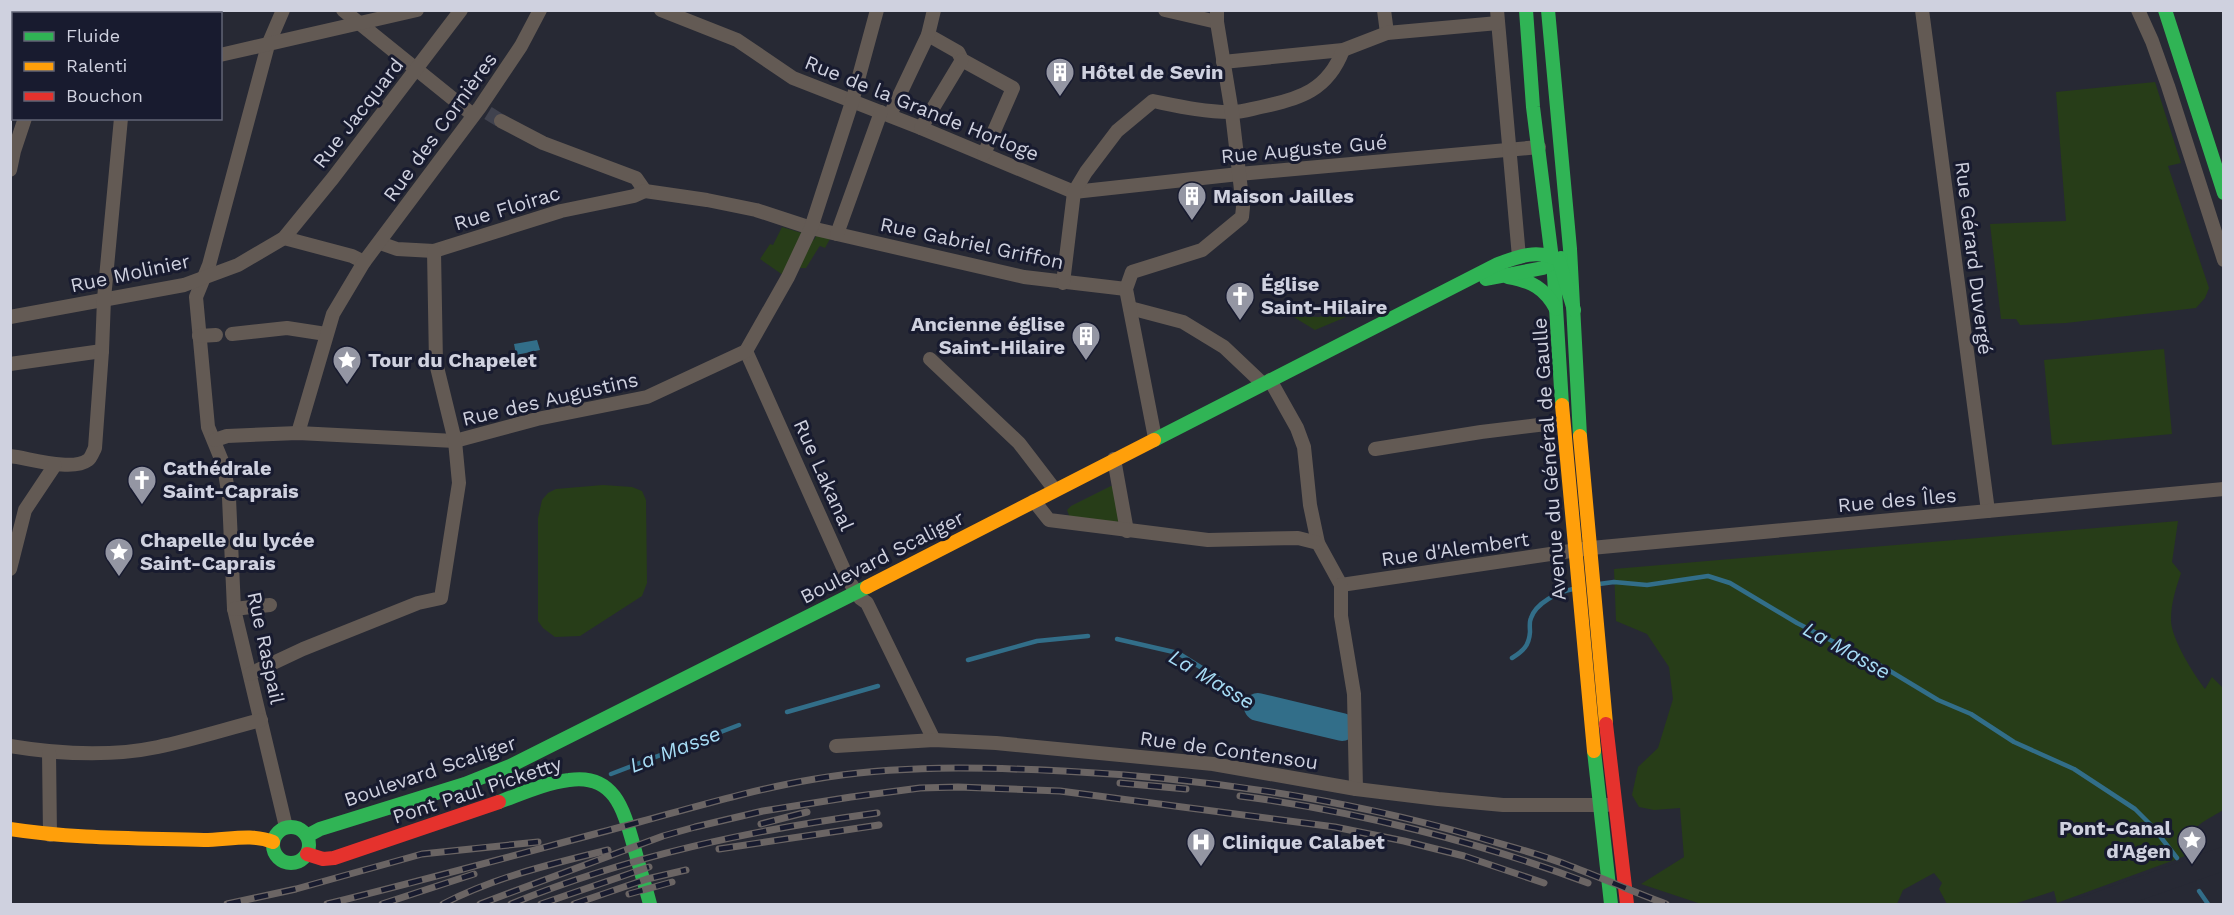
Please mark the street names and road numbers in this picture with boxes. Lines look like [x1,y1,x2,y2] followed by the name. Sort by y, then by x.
[378,48,502,206] street label: Rue des Cornières
[801,50,1043,166] street label: Rue de la Grande Horloge
[307,53,409,173] street label: Rue Jacquard
[1220,130,1388,168] street label: Rue Auguste Gué
[1950,160,1998,356] street label: Rue Gérard Duvergé
[451,180,563,236] street label: Rue Floirac
[878,212,1066,274] street label: Rue Gabriel Griffon
[68,249,192,297] street label: Rue Molinier
[1527,317,1571,601] street label: Avenue du Général de Gaulle
[460,367,640,431] street label: Rue des Augustins
[789,416,859,534] street label: Rue Lakanal
[1837,483,1957,517] street label: Rue des Îles
[796,505,968,609] street label: Boulevard Scaliger
[1380,527,1531,571] street label: Rue d'Alembert
[242,590,290,706] street label: Rue Raspail
[1138,726,1320,774] street label: Rue de Contensou
[341,730,519,812] street label: Boulevard Scaliger
[389,751,565,829] street label: Pont Paul Picketty

